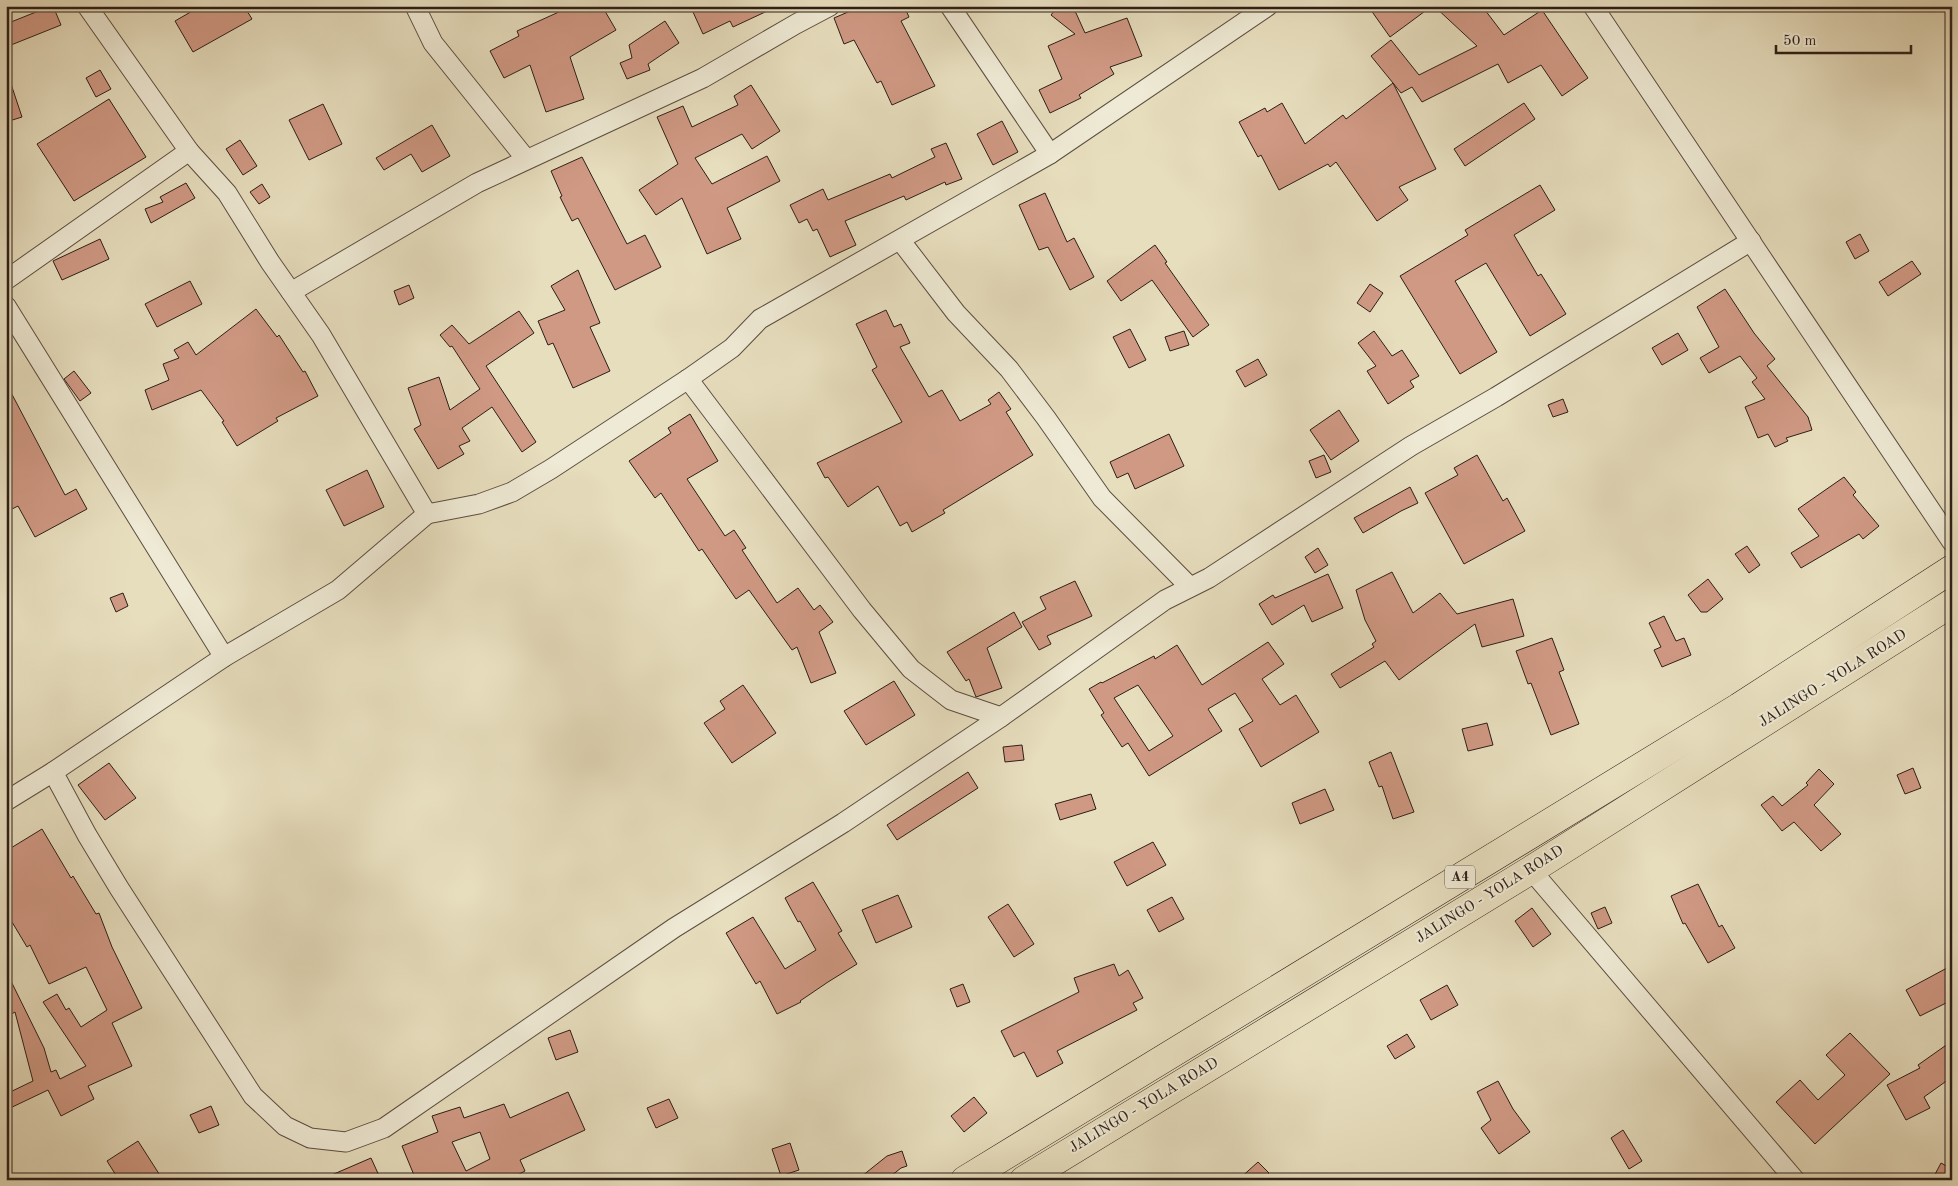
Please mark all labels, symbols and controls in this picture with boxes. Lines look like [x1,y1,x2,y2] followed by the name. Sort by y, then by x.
[1776,22,1910,54] scale bar
[1783,34,1817,49] text: 50 m
[1756,627,1910,731] street label: JALINGO - YOLA ROAD
[1413,843,1567,947] street label: JALINGO - YOLA ROAD
[1445,866,1475,889] road number: A4
[1067,1055,1221,1157] street label: JALINGO - YOLA ROAD

